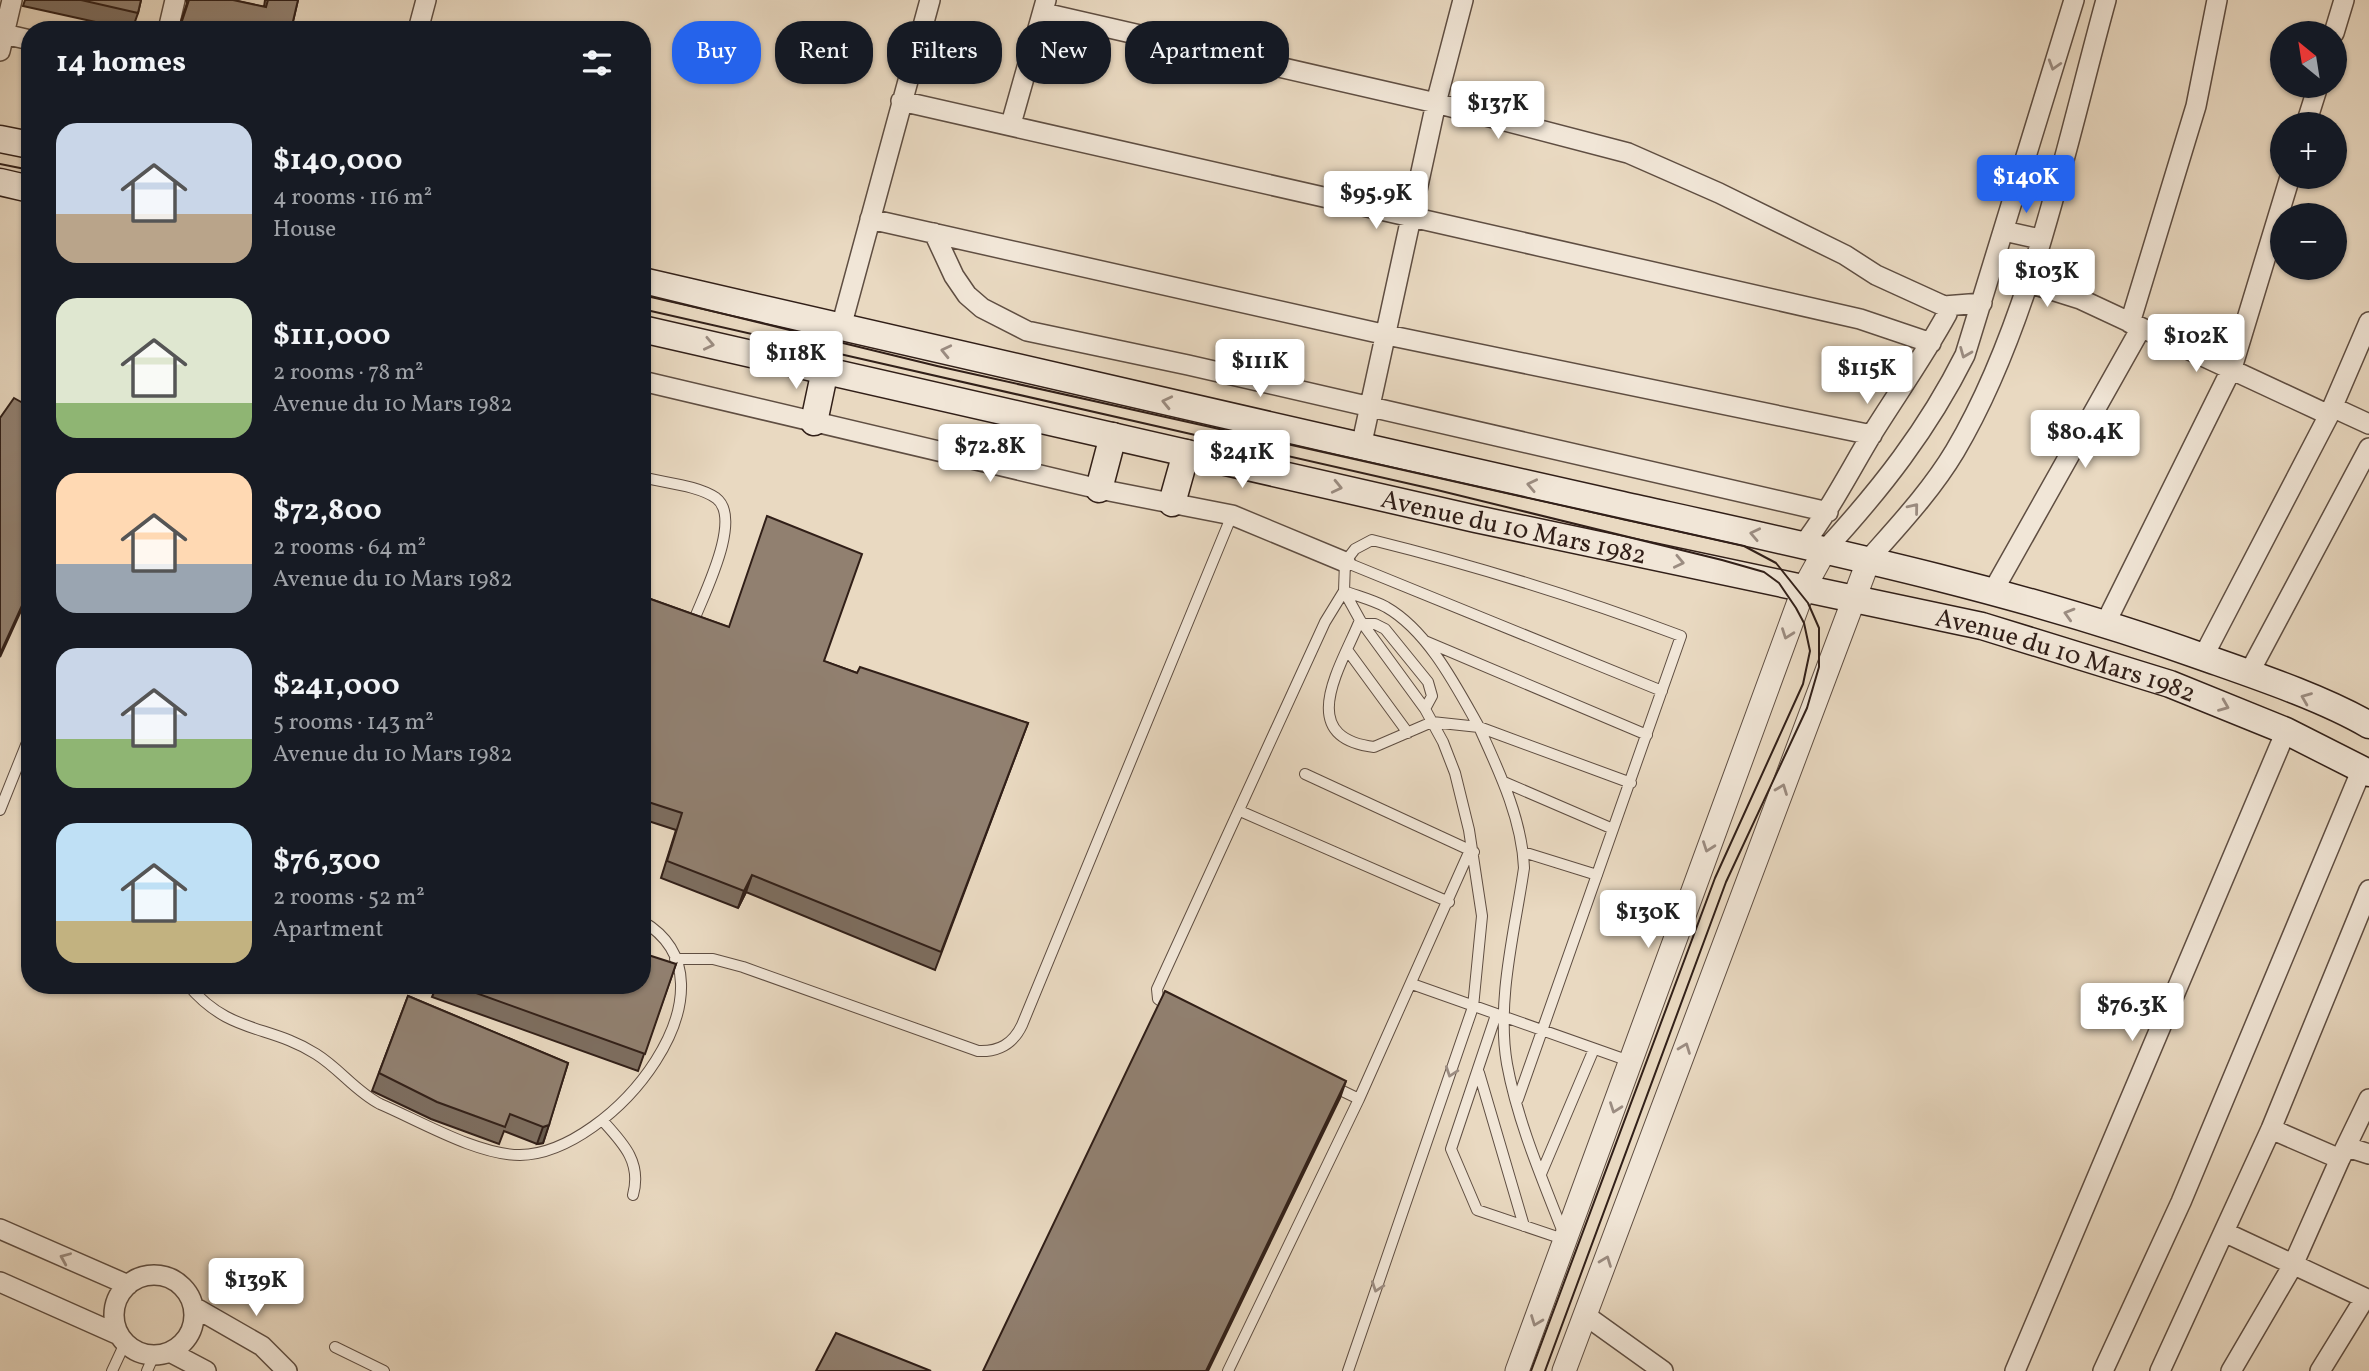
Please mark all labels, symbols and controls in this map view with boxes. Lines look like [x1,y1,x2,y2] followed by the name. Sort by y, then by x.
[672,21,761,84] chip: Buy
[775,21,873,84] chip: Rent
[887,21,1002,84] chip: Filters
[1016,21,1111,84] chip: New
[1125,21,1289,84] chip: Apartment
[2270,21,2347,98] north arrow
[2270,21,2347,280] map controls
[56,42,186,84] text: 14 homes
[578,44,616,82] icon: filters
[2048,59,2063,71] one-way arrow
[1449,82,1547,141] pin: $137K
[1467,88,1529,120] text: $137K
[2270,112,2347,189] button: +
[273,140,403,182] text: $140,000
[112,151,196,235] icon: home
[1977,156,2075,215] pin: $140K
[1993,162,2059,194] text: $140K
[1319,172,1433,231] pin: $95.9K
[1340,178,1412,210] text: $95.9K
[273,182,432,214] text: 4 rooms · 116 m²
[2270,203,2347,280] button: −
[273,214,336,246] text: House
[1998,250,2096,309] pin: $103K
[2015,256,2079,288] text: $103K
[2147,314,2245,374] pin: $102K
[273,315,391,357] text: $111,000
[2164,321,2228,353] text: $102K
[112,326,196,410] icon: home
[747,332,845,391] pin: $118K
[703,335,715,350] one-way arrow
[766,338,826,370] text: $118K
[1211,340,1309,399] pin: $111K
[940,344,952,359] one-way arrow
[1231,346,1289,378] text: $111K
[1818,346,1916,406] pin: $115K
[1959,346,1973,358] one-way arrow
[1837,353,1897,385] text: $115K
[273,357,424,389] text: 2 rooms · 78 m²
[273,389,513,421] text: Avenue du 10 Mars 1982
[1161,396,1173,410] one-way arrow
[2028,410,2142,470] pin: $80.4K
[2047,417,2123,449] text: $80.4K
[933,424,1047,484] pin: $72.8K
[1193,430,1291,490] pin: $241K
[954,431,1026,463] text: $72.8K
[1210,437,1274,469] text: $241K
[1526,478,1538,493] one-way arrow
[1331,479,1343,494] one-way arrow
[1377,482,1650,575] street label: Avenue du 10 Mars 1982
[273,490,382,532] text: $72,800
[112,501,196,585] icon: home
[1906,503,1918,516] one-way arrow
[1749,528,1761,542] one-way arrow
[273,532,426,564] text: 2 rooms · 64 m²
[1673,553,1685,568] one-way arrow
[273,564,513,596] text: Avenue du 10 Mars 1982
[1932,601,2201,713] street label: Avenue du 10 Mars 1982
[2063,607,2075,622] one-way arrow
[1781,627,1795,639] one-way arrow
[273,665,400,707] text: $241,000
[112,676,196,760] icon: home
[2301,692,2314,706] one-way arrow
[2217,698,2230,712] one-way arrow
[273,707,434,739] text: 5 rooms · 143 m²
[273,739,513,771] text: Avenue du 10 Mars 1982
[1774,784,1788,796] one-way arrow
[273,840,380,882] text: $76,300
[1702,841,1716,853] one-way arrow
[112,851,196,935] icon: home
[273,882,425,914] text: 2 rooms · 52 m²
[1599,890,1697,950] pin: $130K
[1616,897,1680,929] text: $130K
[273,914,384,946] text: Apartment
[2075,984,2189,1043] pin: $76.3K
[2097,990,2167,1022] text: $76.3K
[1677,1043,1691,1055] one-way arrow
[1445,1065,1459,1077] one-way arrow
[1610,1101,1624,1113] one-way arrow
[60,1252,72,1266] one-way arrow
[1597,1256,1611,1268] one-way arrow
[207,1258,305,1318] pin: $139K
[225,1265,287,1297] text: $139K
[1371,1280,1385,1293] one-way arrow
[1530,1314,1544,1326] one-way arrow

